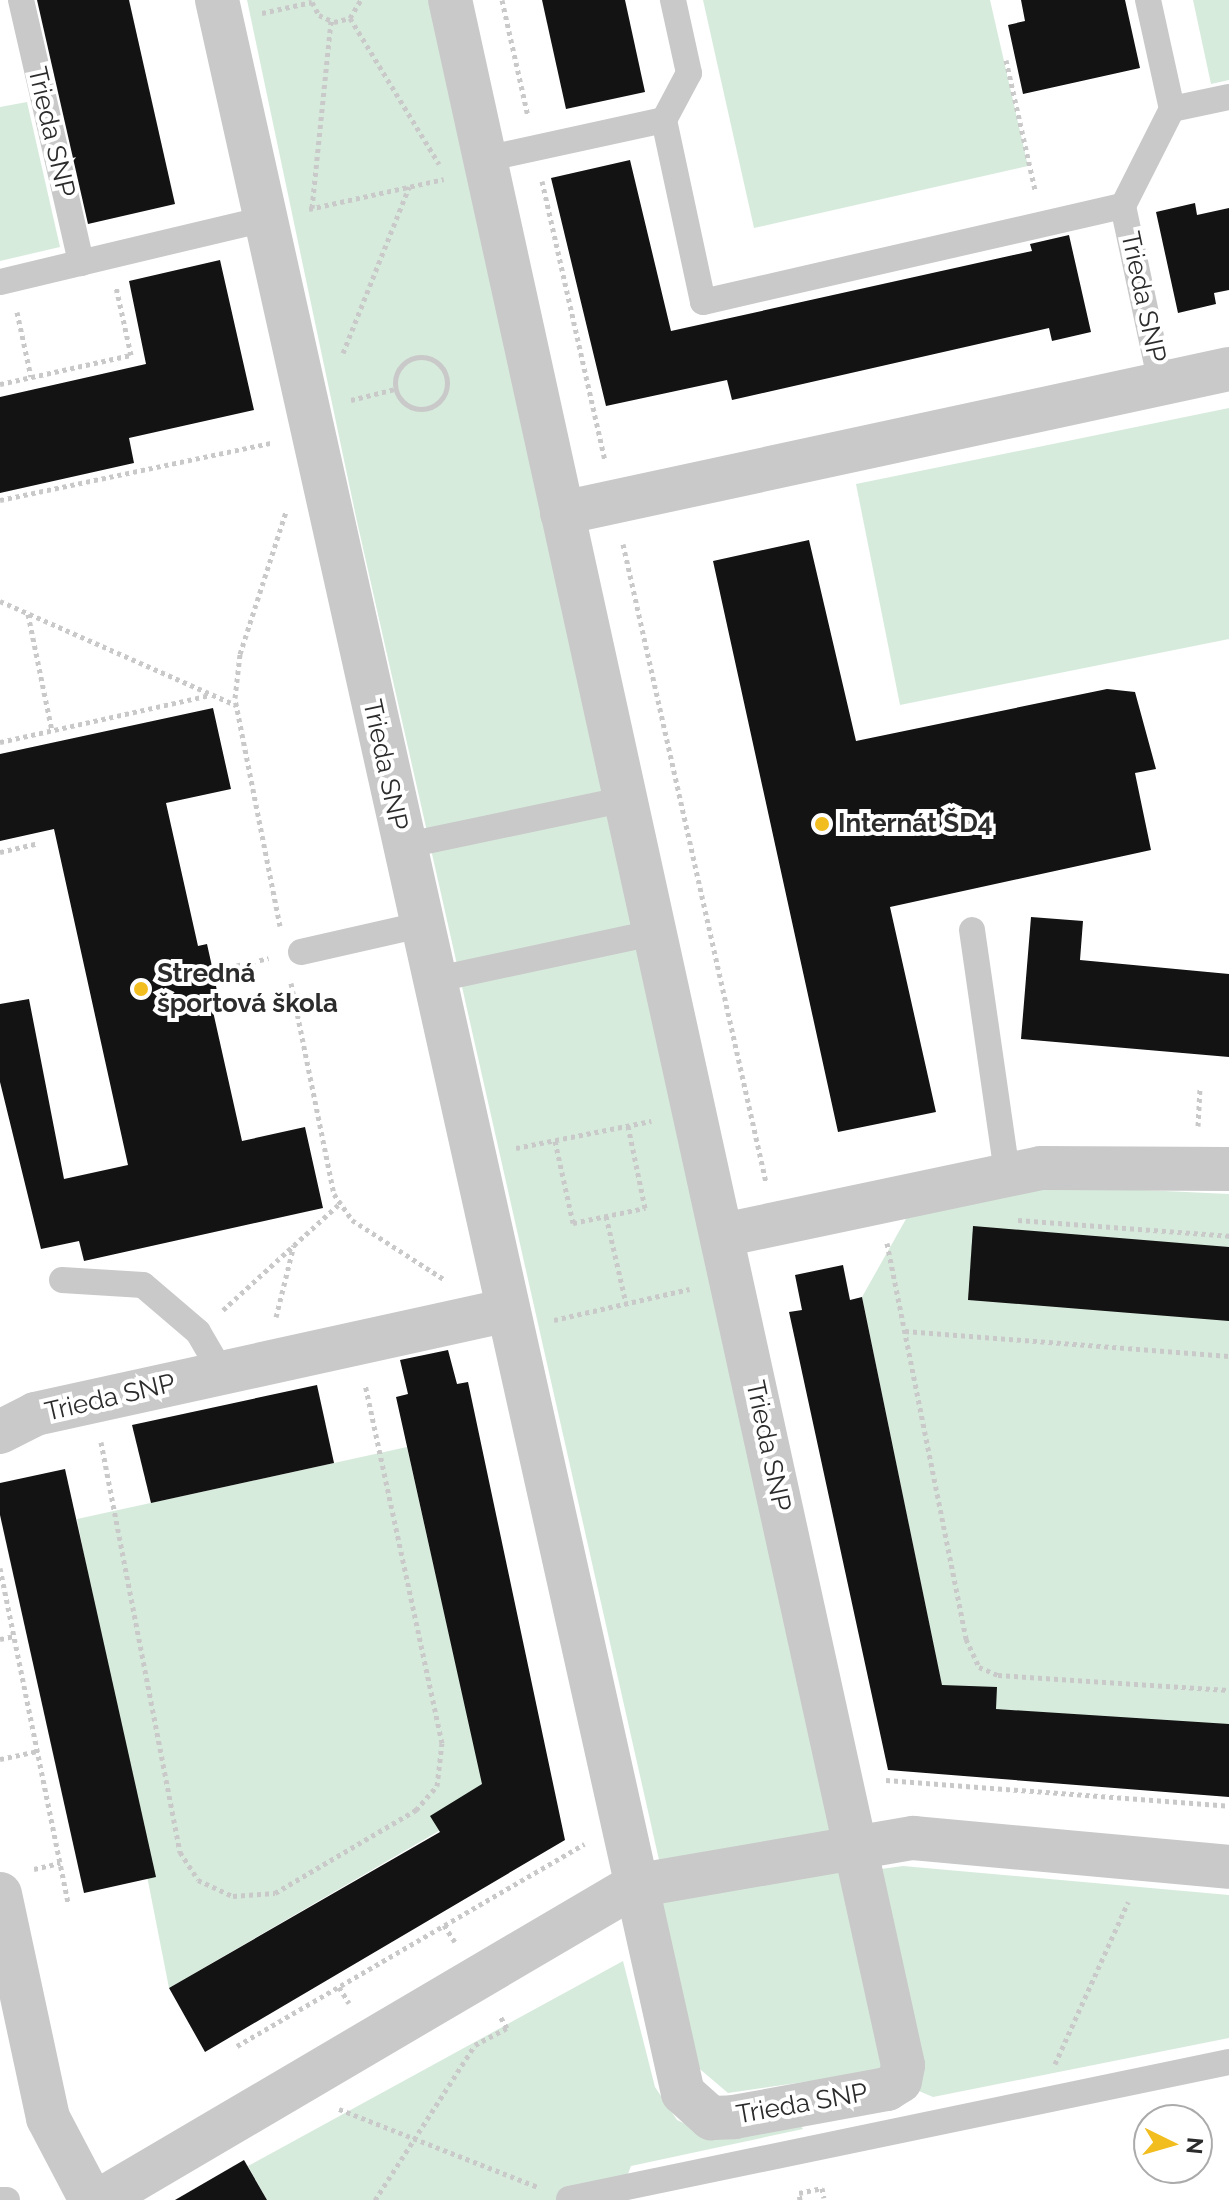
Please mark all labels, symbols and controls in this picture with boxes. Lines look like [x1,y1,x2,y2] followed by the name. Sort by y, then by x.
[21,64,81,200] street label: Trieda SNP
[1114,229,1172,365] street label: Trieda SNP
[356,697,414,833] street label: Trieda SNP
[838,808,993,840] place label: Internát ŠD4
[813,815,831,833] marker: Internát ŠD4
[157,958,338,1020] place label: Stredná športová škola
[132,980,150,998] marker: Stredná športová škola
[42,1368,178,1428] street label: Trieda SNP
[739,1378,797,1514] street label: Trieda SNP
[734,2077,870,2131] street label: Trieda SNP
[1133,2104,1213,2184] north arrow
[1181,2136,1209,2155] text: N

